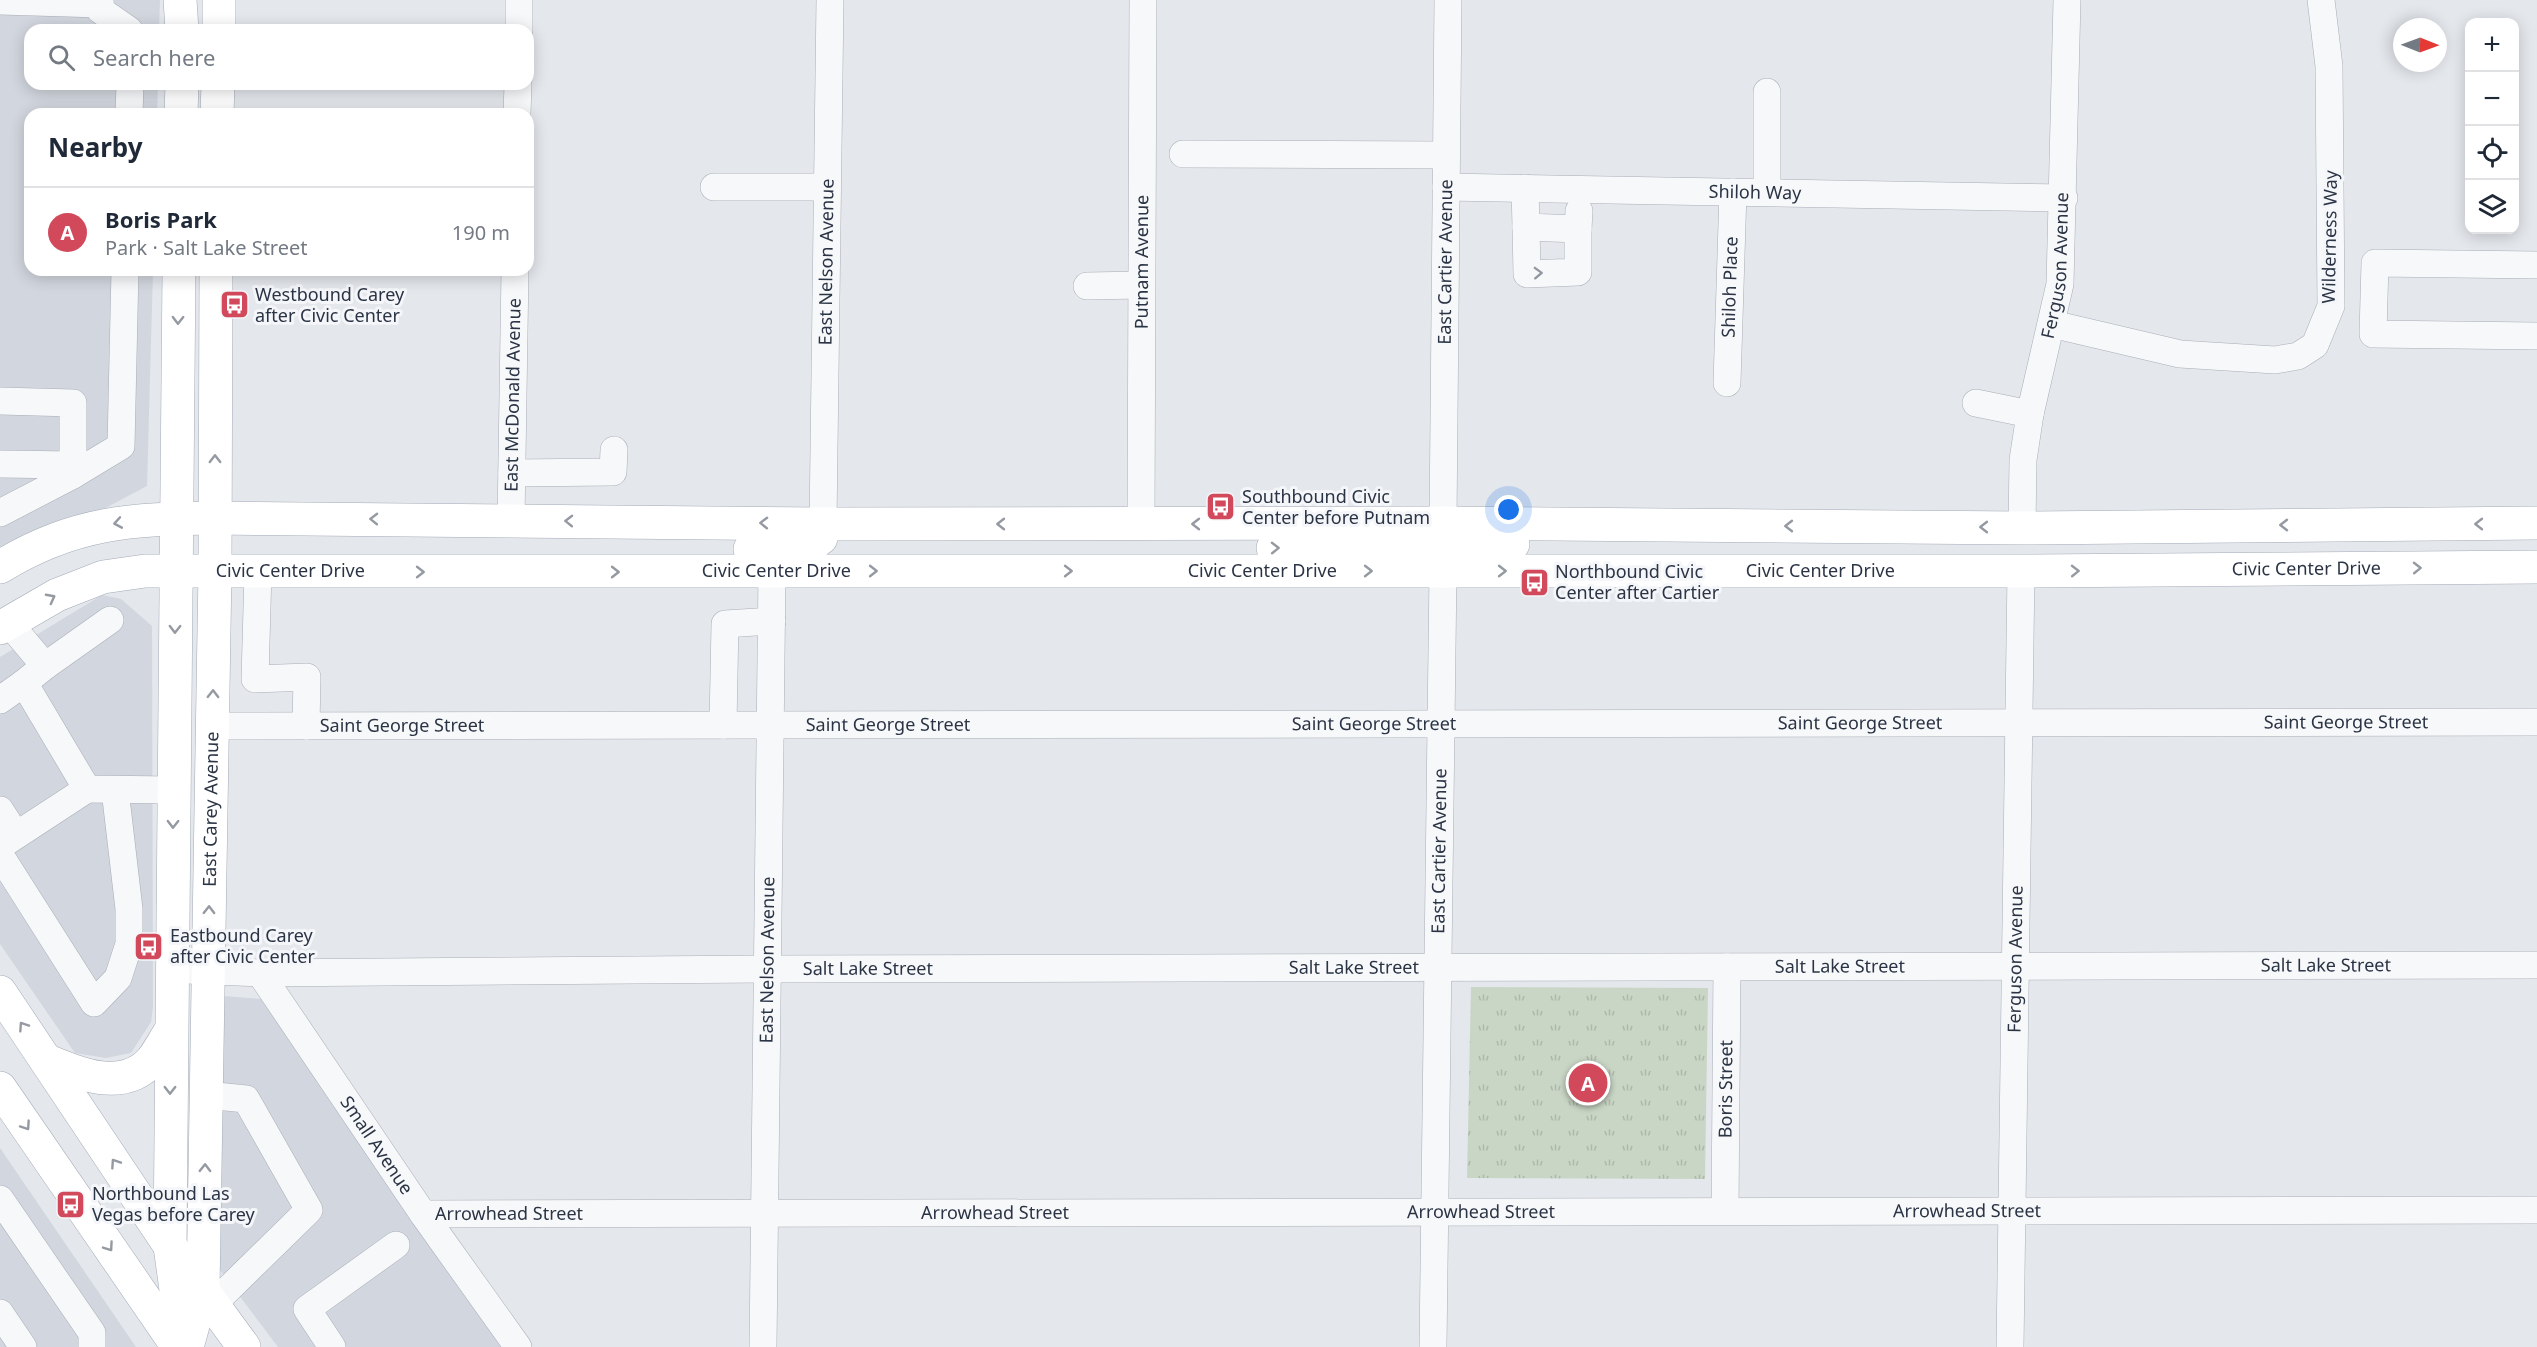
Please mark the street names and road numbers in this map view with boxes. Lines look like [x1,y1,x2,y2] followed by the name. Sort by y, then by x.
[2316,169,2342,304] street label: Wilderness Way
[812,178,839,346] street label: East Nelson Avenue
[1432,179,1457,345] street label: East Cartier Avenue
[1708,179,1802,204] street label: Shiloh Way
[2035,192,2073,341] street label: Ferguson Avenue
[1129,195,1153,329] street label: Putnam Avenue
[1715,236,1743,338] street label: Shiloh Place
[498,298,526,492] street label: East McDonald Avenue
[2232,555,2381,580] street label: Civic Center Drive
[216,558,365,582] street label: Civic Center Drive
[702,558,851,582] street label: Civic Center Drive
[1188,558,1337,582] street label: Civic Center Drive
[1746,558,1895,582] street label: Civic Center Drive
[2264,709,2429,733] street label: Saint George Street
[1778,710,1943,734] street label: Saint George Street
[1292,711,1457,735] street label: Saint George Street
[806,712,971,736] street label: Saint George Street
[320,713,485,737] street label: Saint George Street
[197,731,223,887] street label: East Carey Avenue
[1425,768,1451,934] street label: East Cartier Avenue
[754,876,779,1044] street label: East Nelson Avenue
[2001,885,2028,1033] street label: Ferguson Avenue
[2261,952,2392,977] street label: Salt Lake Street
[1775,953,1906,978] street label: Salt Lake Street
[1289,955,1420,979] street label: Salt Lake Street
[803,956,934,980] street label: Salt Lake Street
[1713,1039,1737,1138] street label: Boris Street
[335,1091,419,1199] street label: Small Avenue
[1893,1198,2042,1222] street label: Arrowhead Street
[1407,1199,1556,1223] street label: Arrowhead Street
[921,1200,1070,1224] street label: Arrowhead Street
[435,1201,584,1225] street label: Arrowhead Street

